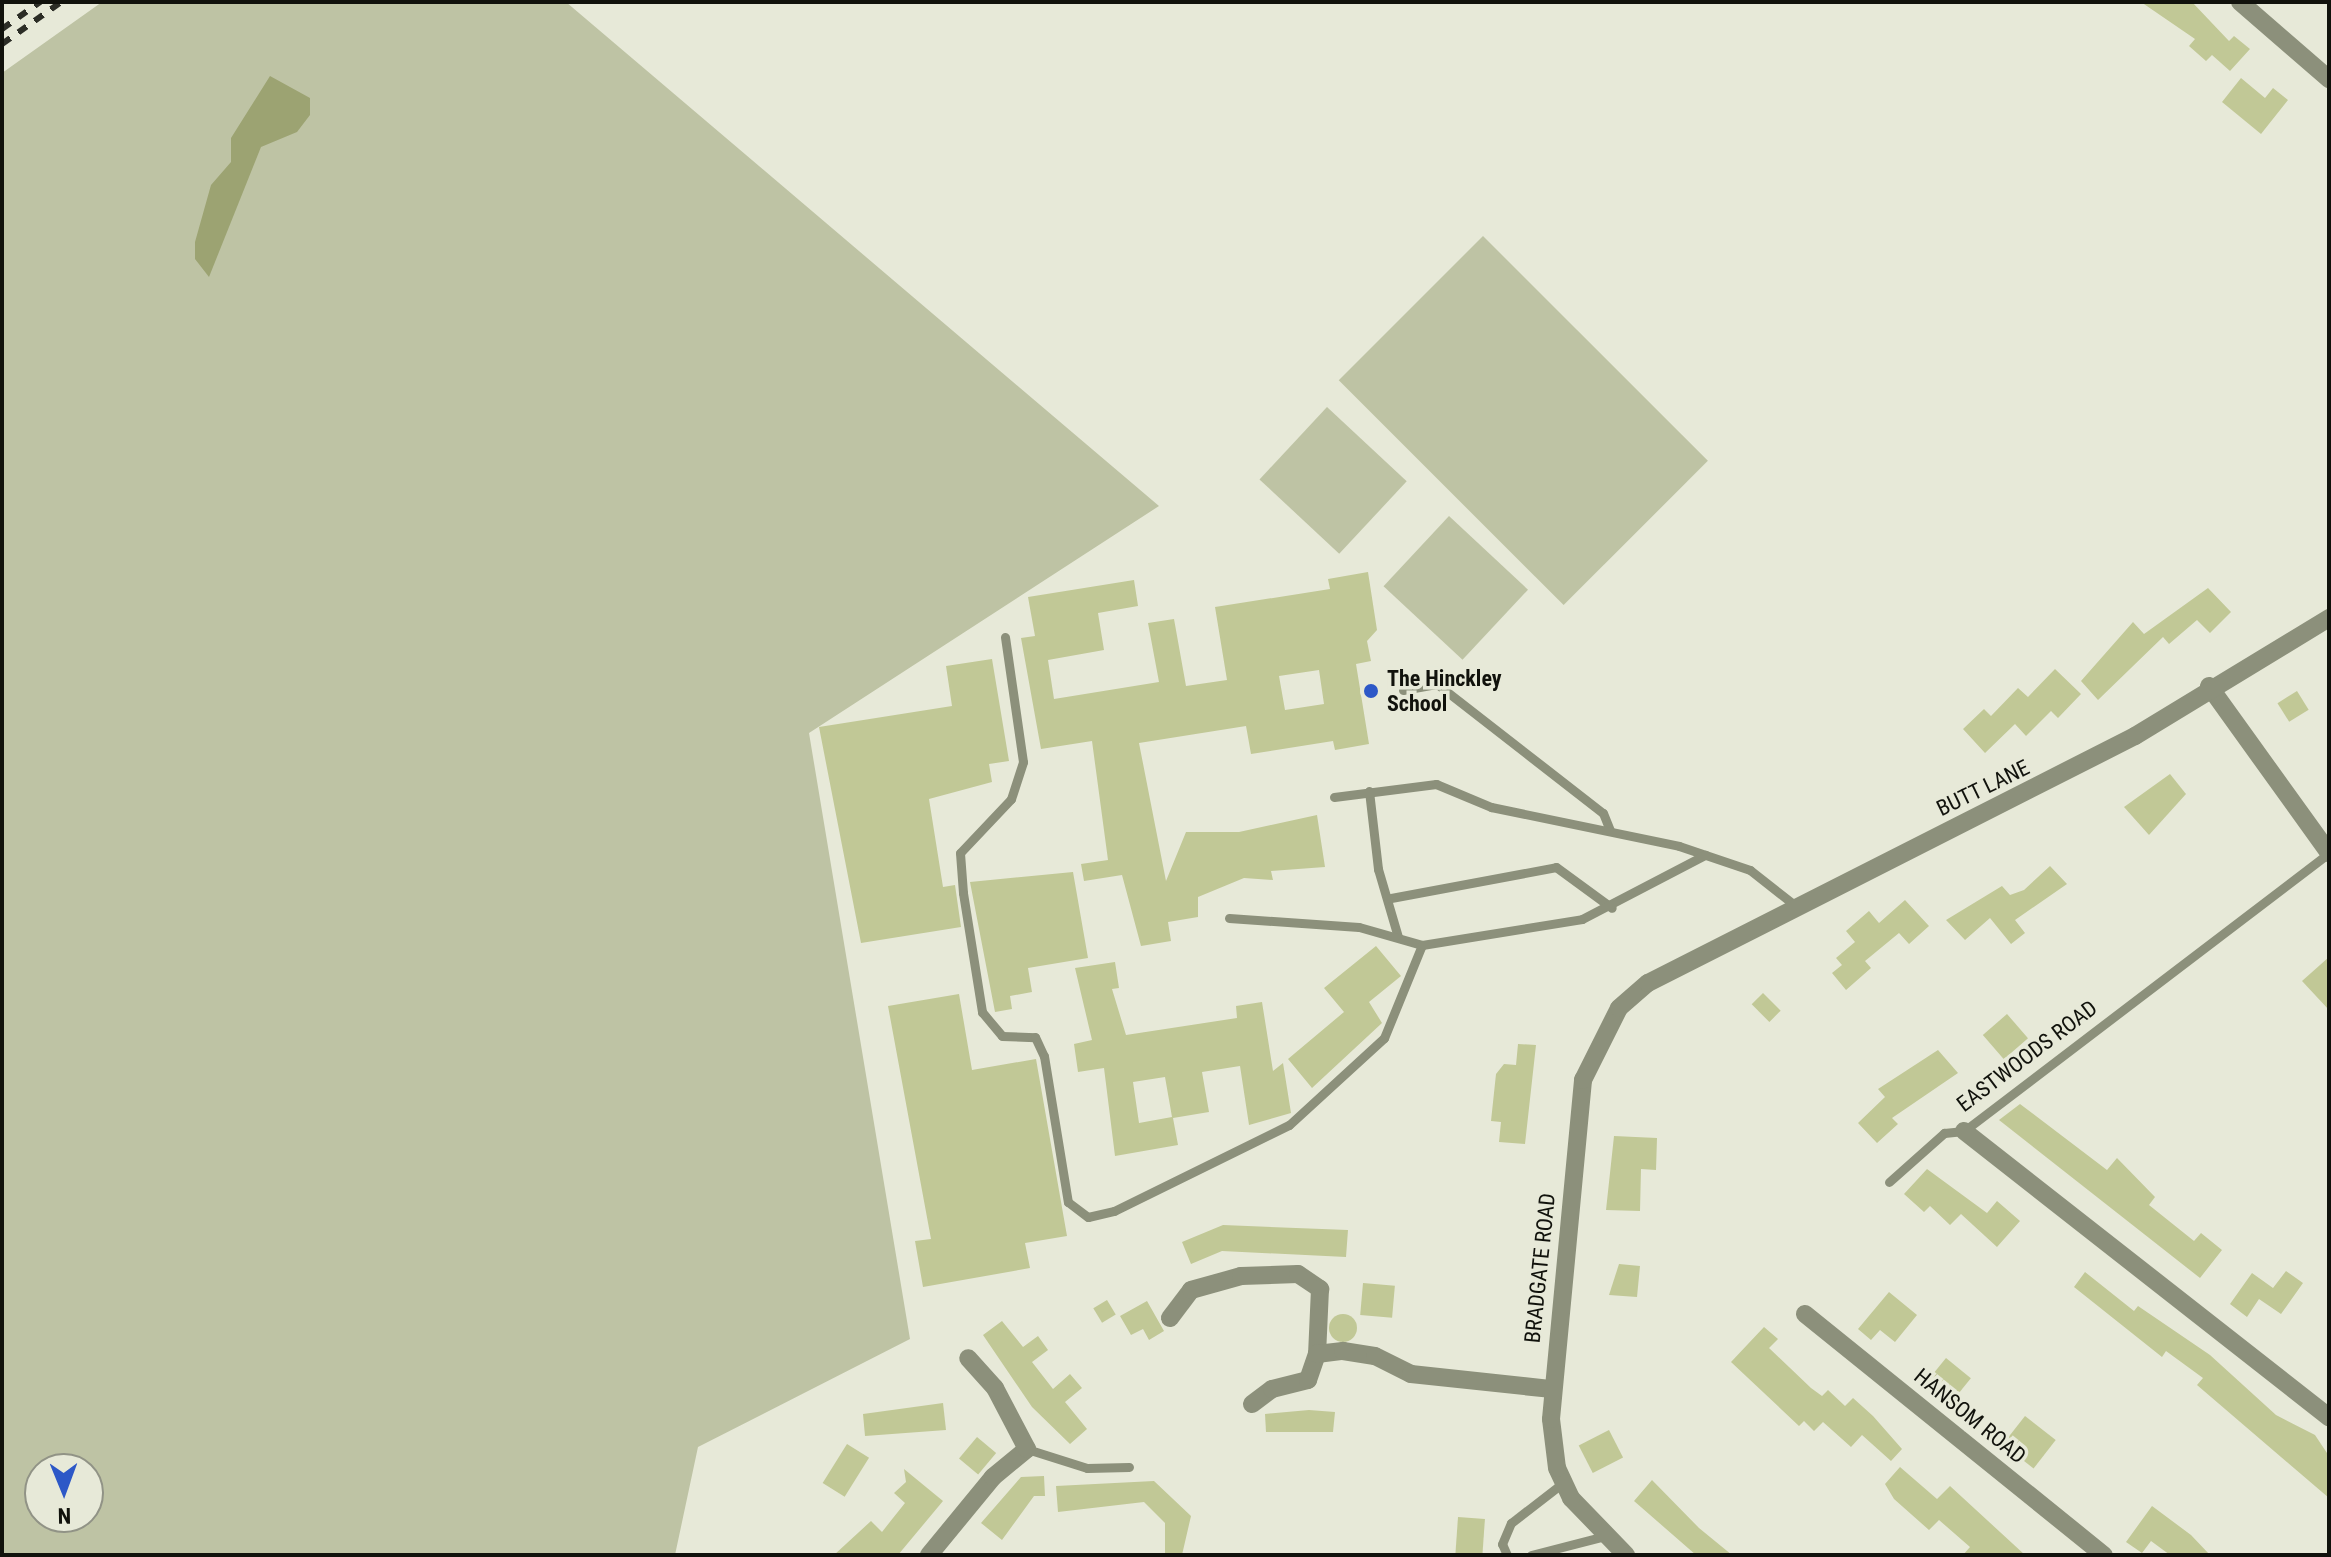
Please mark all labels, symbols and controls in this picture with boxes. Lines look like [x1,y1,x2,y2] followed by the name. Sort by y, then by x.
[1387,665,1502,716] place label: The Hinckley School
[1362,682,1380,700] marker: The Hinckley School
[1932,754,2034,822] street label: BUTT LANE
[1952,995,2102,1117] street label: EASTWOODS ROAD
[1519,1192,1561,1344] street label: BRADGATE ROAD
[1909,1363,2031,1469] street label: HANSOM ROAD
[24,1453,104,1533] north arrow
[57,1503,71,1528] text: N

